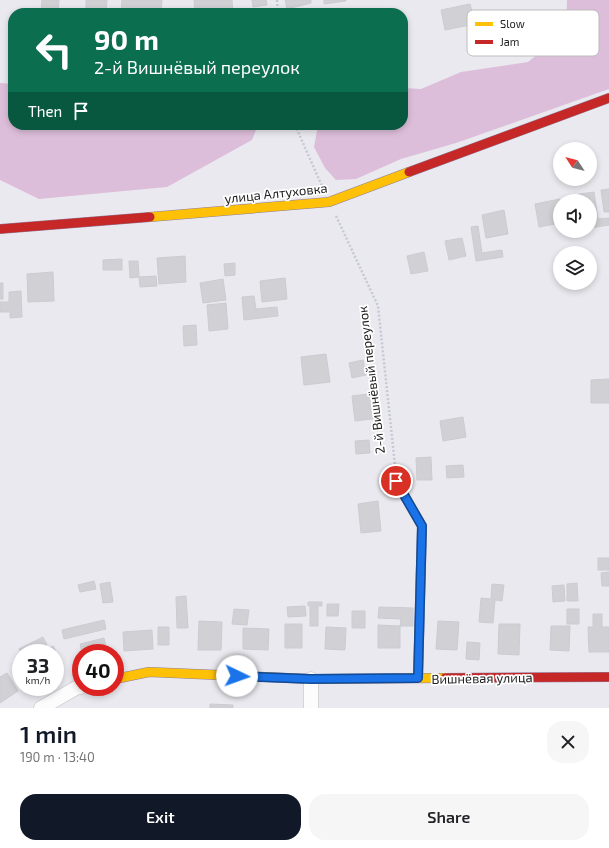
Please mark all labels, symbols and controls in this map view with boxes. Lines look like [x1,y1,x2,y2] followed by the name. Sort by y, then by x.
[467,10,599,56] legend
[500,17,525,30] text: Slow
[94,22,159,56] text: 90 m
[28,24,80,76] icon: left
[500,35,519,48] text: Jam
[94,56,300,78] text: 2-й Вишнёвый переулок
[70,100,92,122] icon: arrive
[28,102,62,120] text: Then
[553,142,597,186] north arrow
[553,142,597,290] map controls
[224,180,328,206] street label: улица Алтуховка
[553,194,597,238] button: sound
[553,246,597,290] button: layers
[354,305,388,455] street label: 2-й Вишнёвый переулок
[379,464,413,498] pin
[385,470,407,492] icon: arrive
[72,644,124,696] speed limit sign: 40
[27,653,49,677] text: 33
[216,655,258,697] position arrow
[431,669,533,687] street label: Вишнёвая улица
[26,674,50,686] text: km/h
[20,719,77,748] text: 1 min
[547,721,589,763] button: close
[20,749,95,765] text: 190 m · 13:40
[20,794,301,840] button: Exit
[309,794,589,840] button: Share

